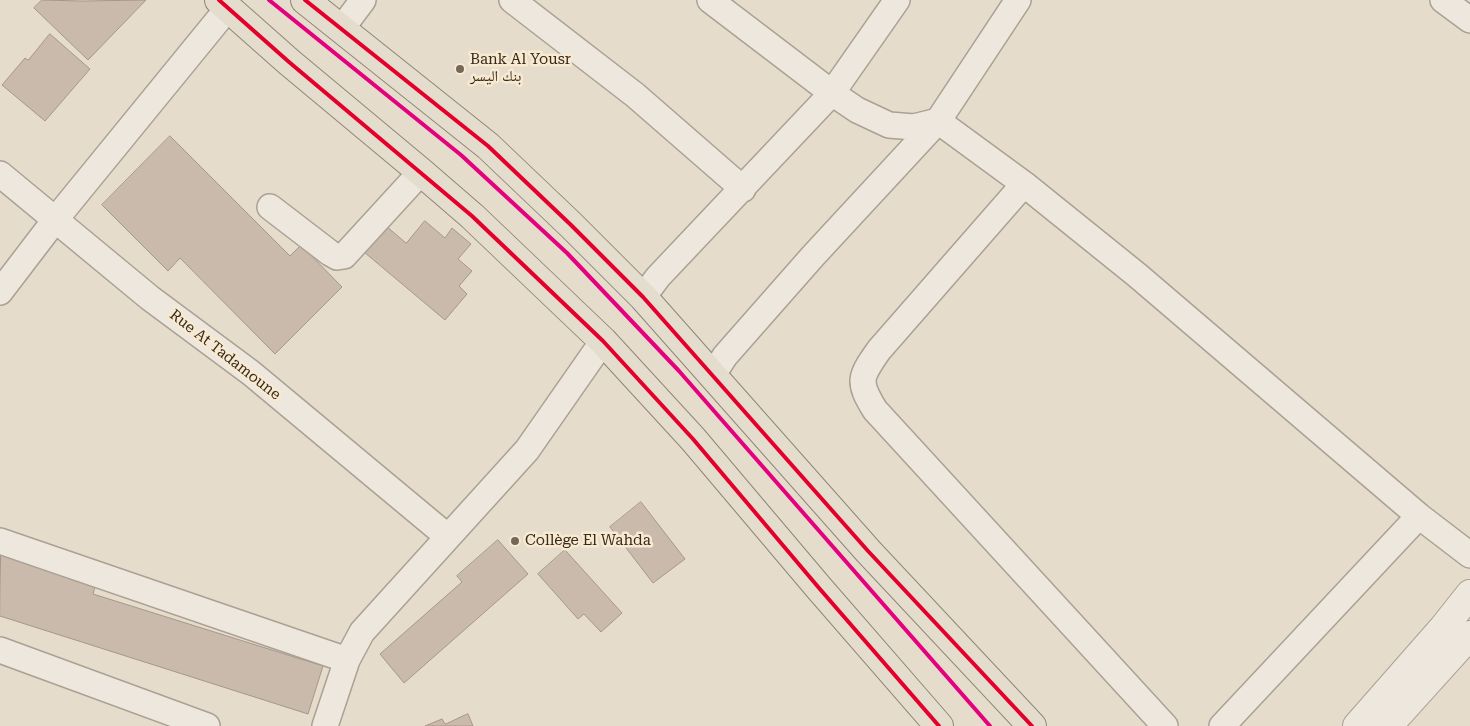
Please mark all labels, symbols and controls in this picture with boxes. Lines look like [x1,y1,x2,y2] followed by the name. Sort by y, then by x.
[470,51,571,86] place label: Bank Al Yousr بنك اليسر
[454,63,466,75] marker: Bank Al Yousr بنك اليسر
[166,306,284,404] street label: Rue At Tadamoune
[525,532,651,550] place label: Collège El Wahda
[509,535,521,547] marker: Collège El Wahda

